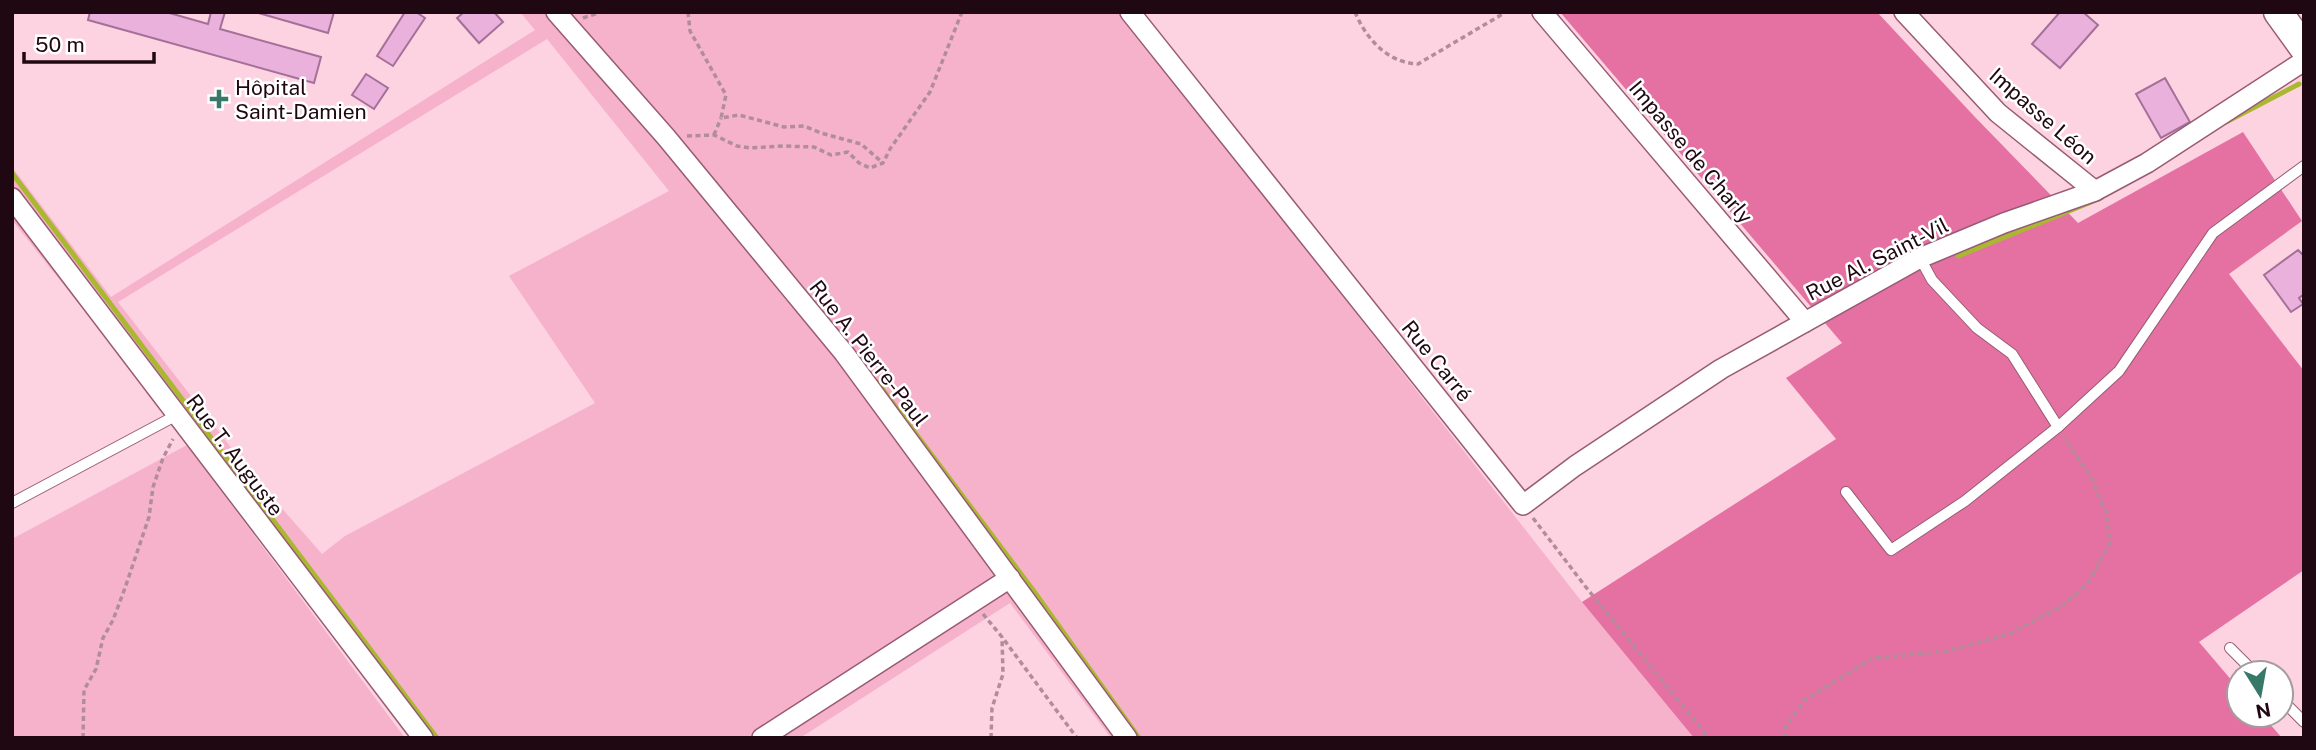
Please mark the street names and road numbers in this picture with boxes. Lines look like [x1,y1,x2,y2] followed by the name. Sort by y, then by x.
[1984,63,2102,169] street label: Impasse Léon
[1624,76,1758,228] street label: Impasse de Charly
[1802,212,1952,306] street label: Rue Al. Saint-Vil
[804,275,934,431] street label: Rue A. Pierre-Paul
[1397,315,1477,407] street label: Rue Carré
[181,389,289,521] street label: Rue T. Auguste

